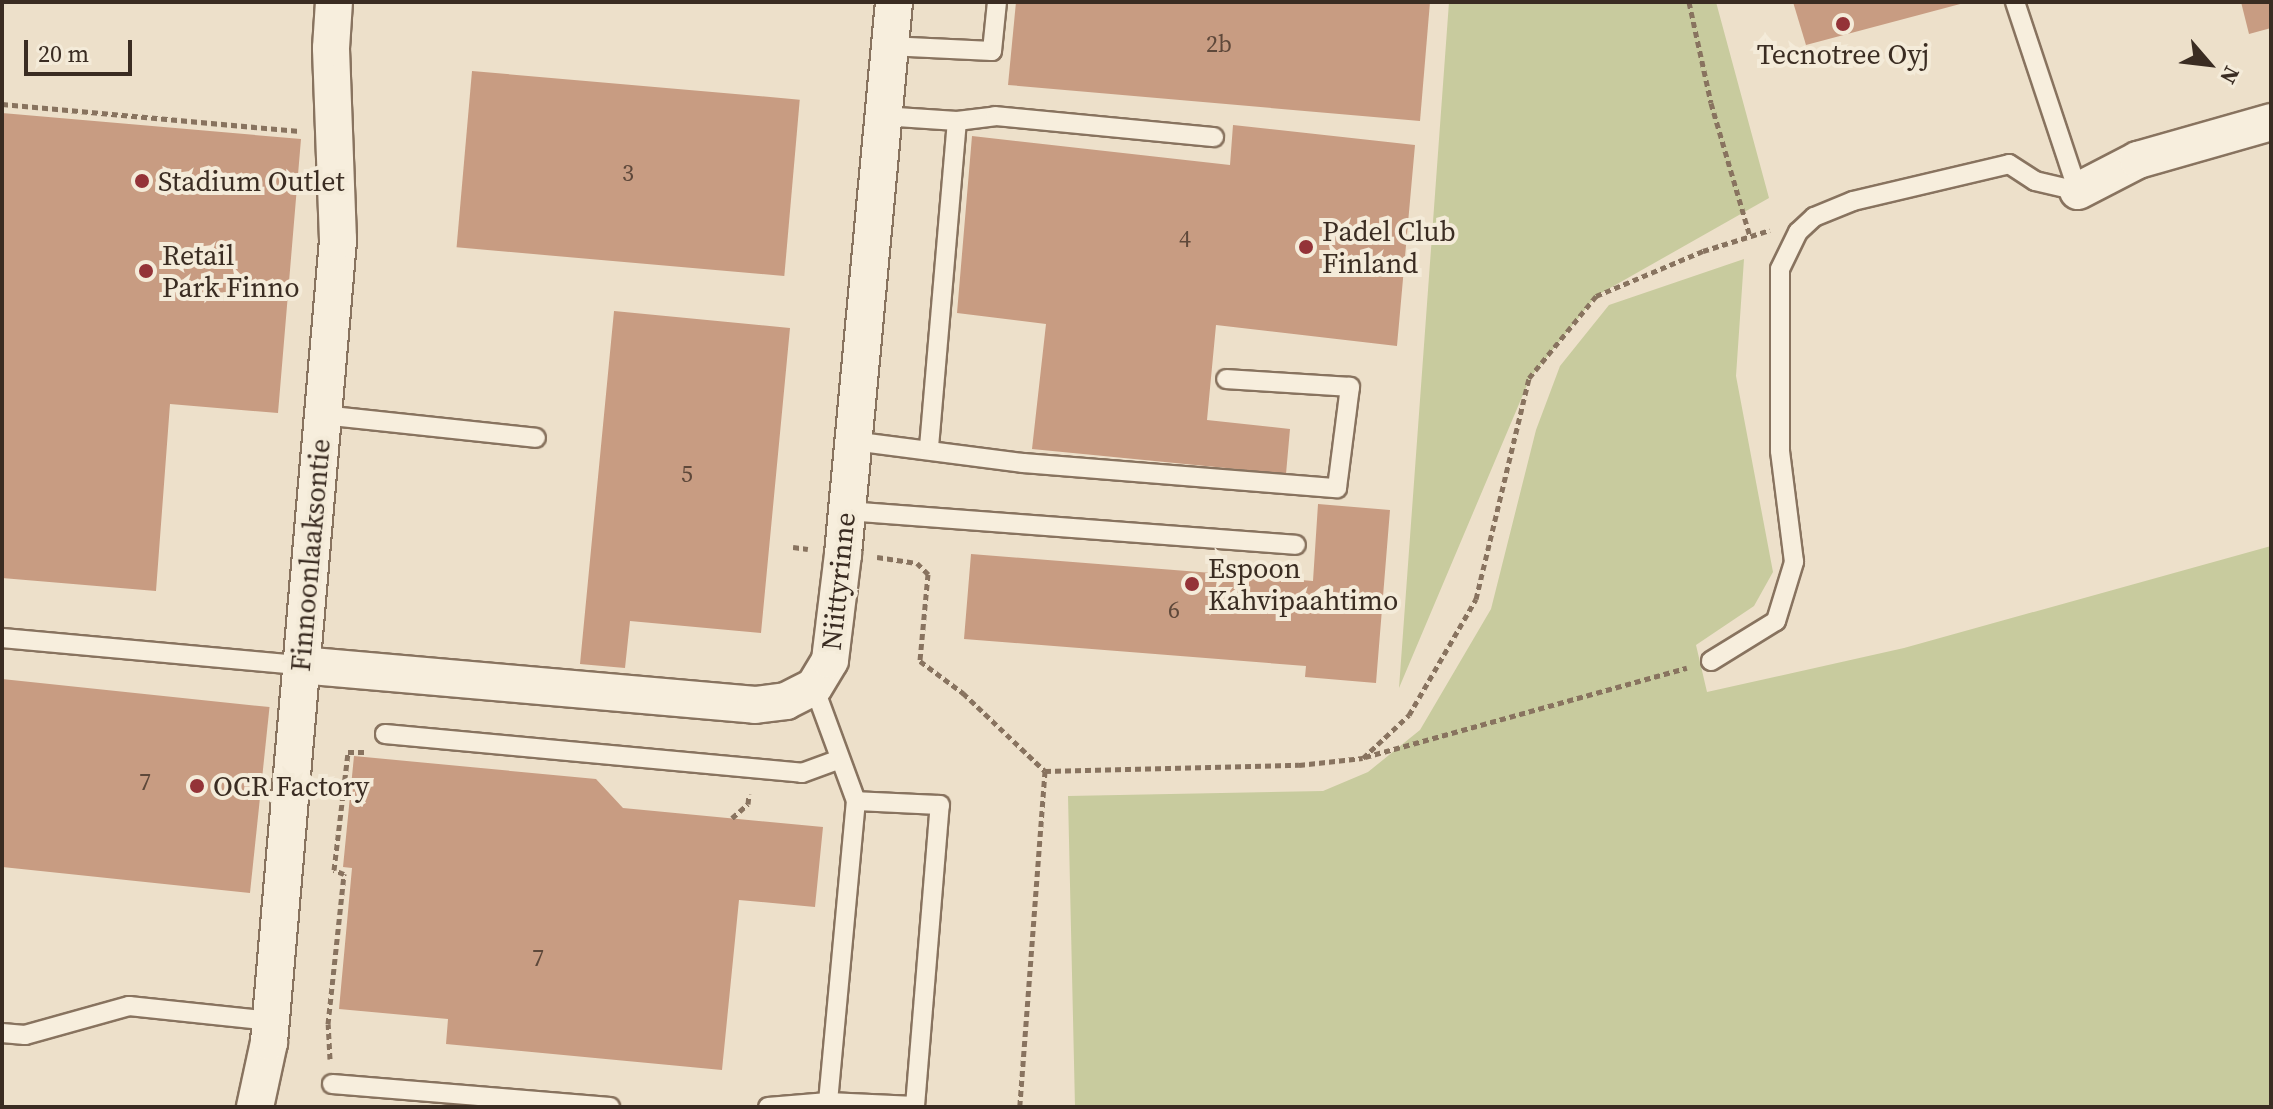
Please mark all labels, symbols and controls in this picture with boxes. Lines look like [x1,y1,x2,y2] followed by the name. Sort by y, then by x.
[1834,15,1852,33] marker: Tecnotree Oyj
[28,24,136,74] scale bar
[2169,24,2249,104] north arrow
[1206,30,1232,58] house number: 2b
[38,37,89,70] text: 20 m
[1757,37,1929,71] place label: Tecnotree Oyj
[2213,61,2247,89] text: N
[622,159,634,187] house number: 3
[158,164,345,198] place label: Stadium Outlet
[133,172,151,190] marker: Stadium Outlet
[1322,214,1456,280] place label: Padel Club Finland
[1179,225,1191,253] house number: 4
[162,238,300,304] place label: Retail Park Finno
[1297,238,1315,256] marker: Padel Club Finland
[137,262,155,280] marker: Retail Park Finno
[283,437,337,673] street label: Finnoonlaaksontie
[681,460,693,488] house number: 5
[814,510,862,652] street label: Niittyrinne
[1208,551,1398,617] place label: Espoon Kahvipaahtimo
[1183,575,1201,593] marker: Espoon Kahvipaahtimo
[1168,596,1180,624] house number: 6
[139,768,151,796] house number: 7
[213,769,369,803] place label: OCR Factory
[188,777,206,795] marker: OCR Factory
[532,944,544,972] house number: 7

